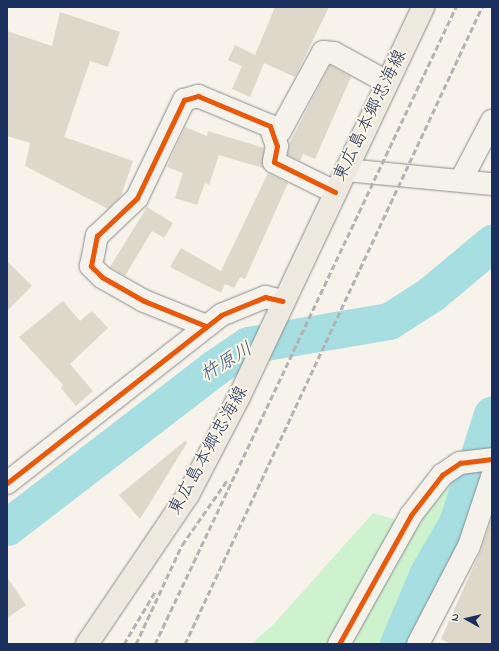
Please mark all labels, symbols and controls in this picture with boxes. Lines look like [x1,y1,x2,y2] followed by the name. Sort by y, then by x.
[330,47,412,185] street label: 東広島本郷忠海線
[197,339,257,387] water label: 杵原川
[165,383,253,519] street label: 東広島本郷忠海線
[447,599,487,639] north arrow
[447,613,464,622] text: N

